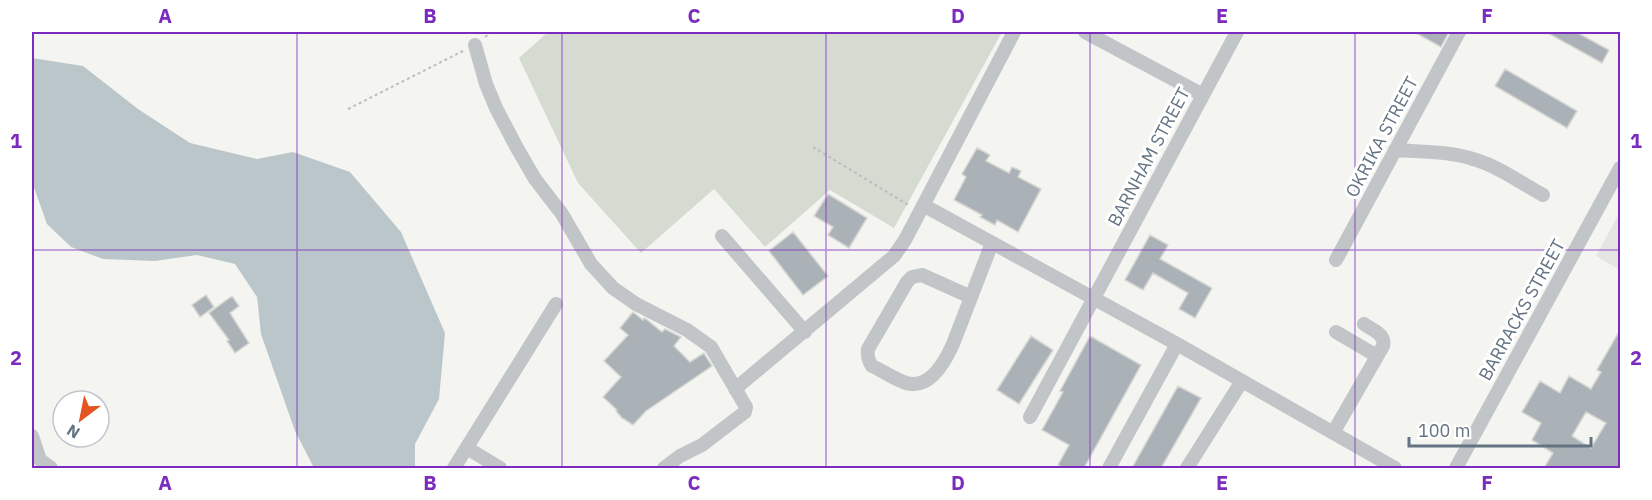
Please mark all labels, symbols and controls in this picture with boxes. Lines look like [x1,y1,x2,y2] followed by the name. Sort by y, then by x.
[158,2,172,29] text: A
[423,2,437,29] text: B
[687,2,701,29] text: C
[951,2,965,29] text: D
[1216,2,1228,29] text: E
[1481,2,1493,29] text: F
[1340,72,1423,201] street label: OKRIKA STREET
[1102,83,1195,230] street label: BARNHAM STREET
[10,127,22,154] text: 1
[1630,127,1642,154] text: 1
[1473,235,1570,384] street label: BARRACKS STREET
[10,344,22,371] text: 2
[1630,344,1642,371] text: 2
[51,389,111,449] north arrow
[1409,410,1590,448] scale bar
[1418,419,1470,442] text: 100 m
[63,420,83,443] text: N
[158,469,172,496] text: A
[423,469,437,496] text: B
[687,469,701,496] text: C
[951,469,965,496] text: D
[1216,469,1228,496] text: E
[1481,469,1493,496] text: F

